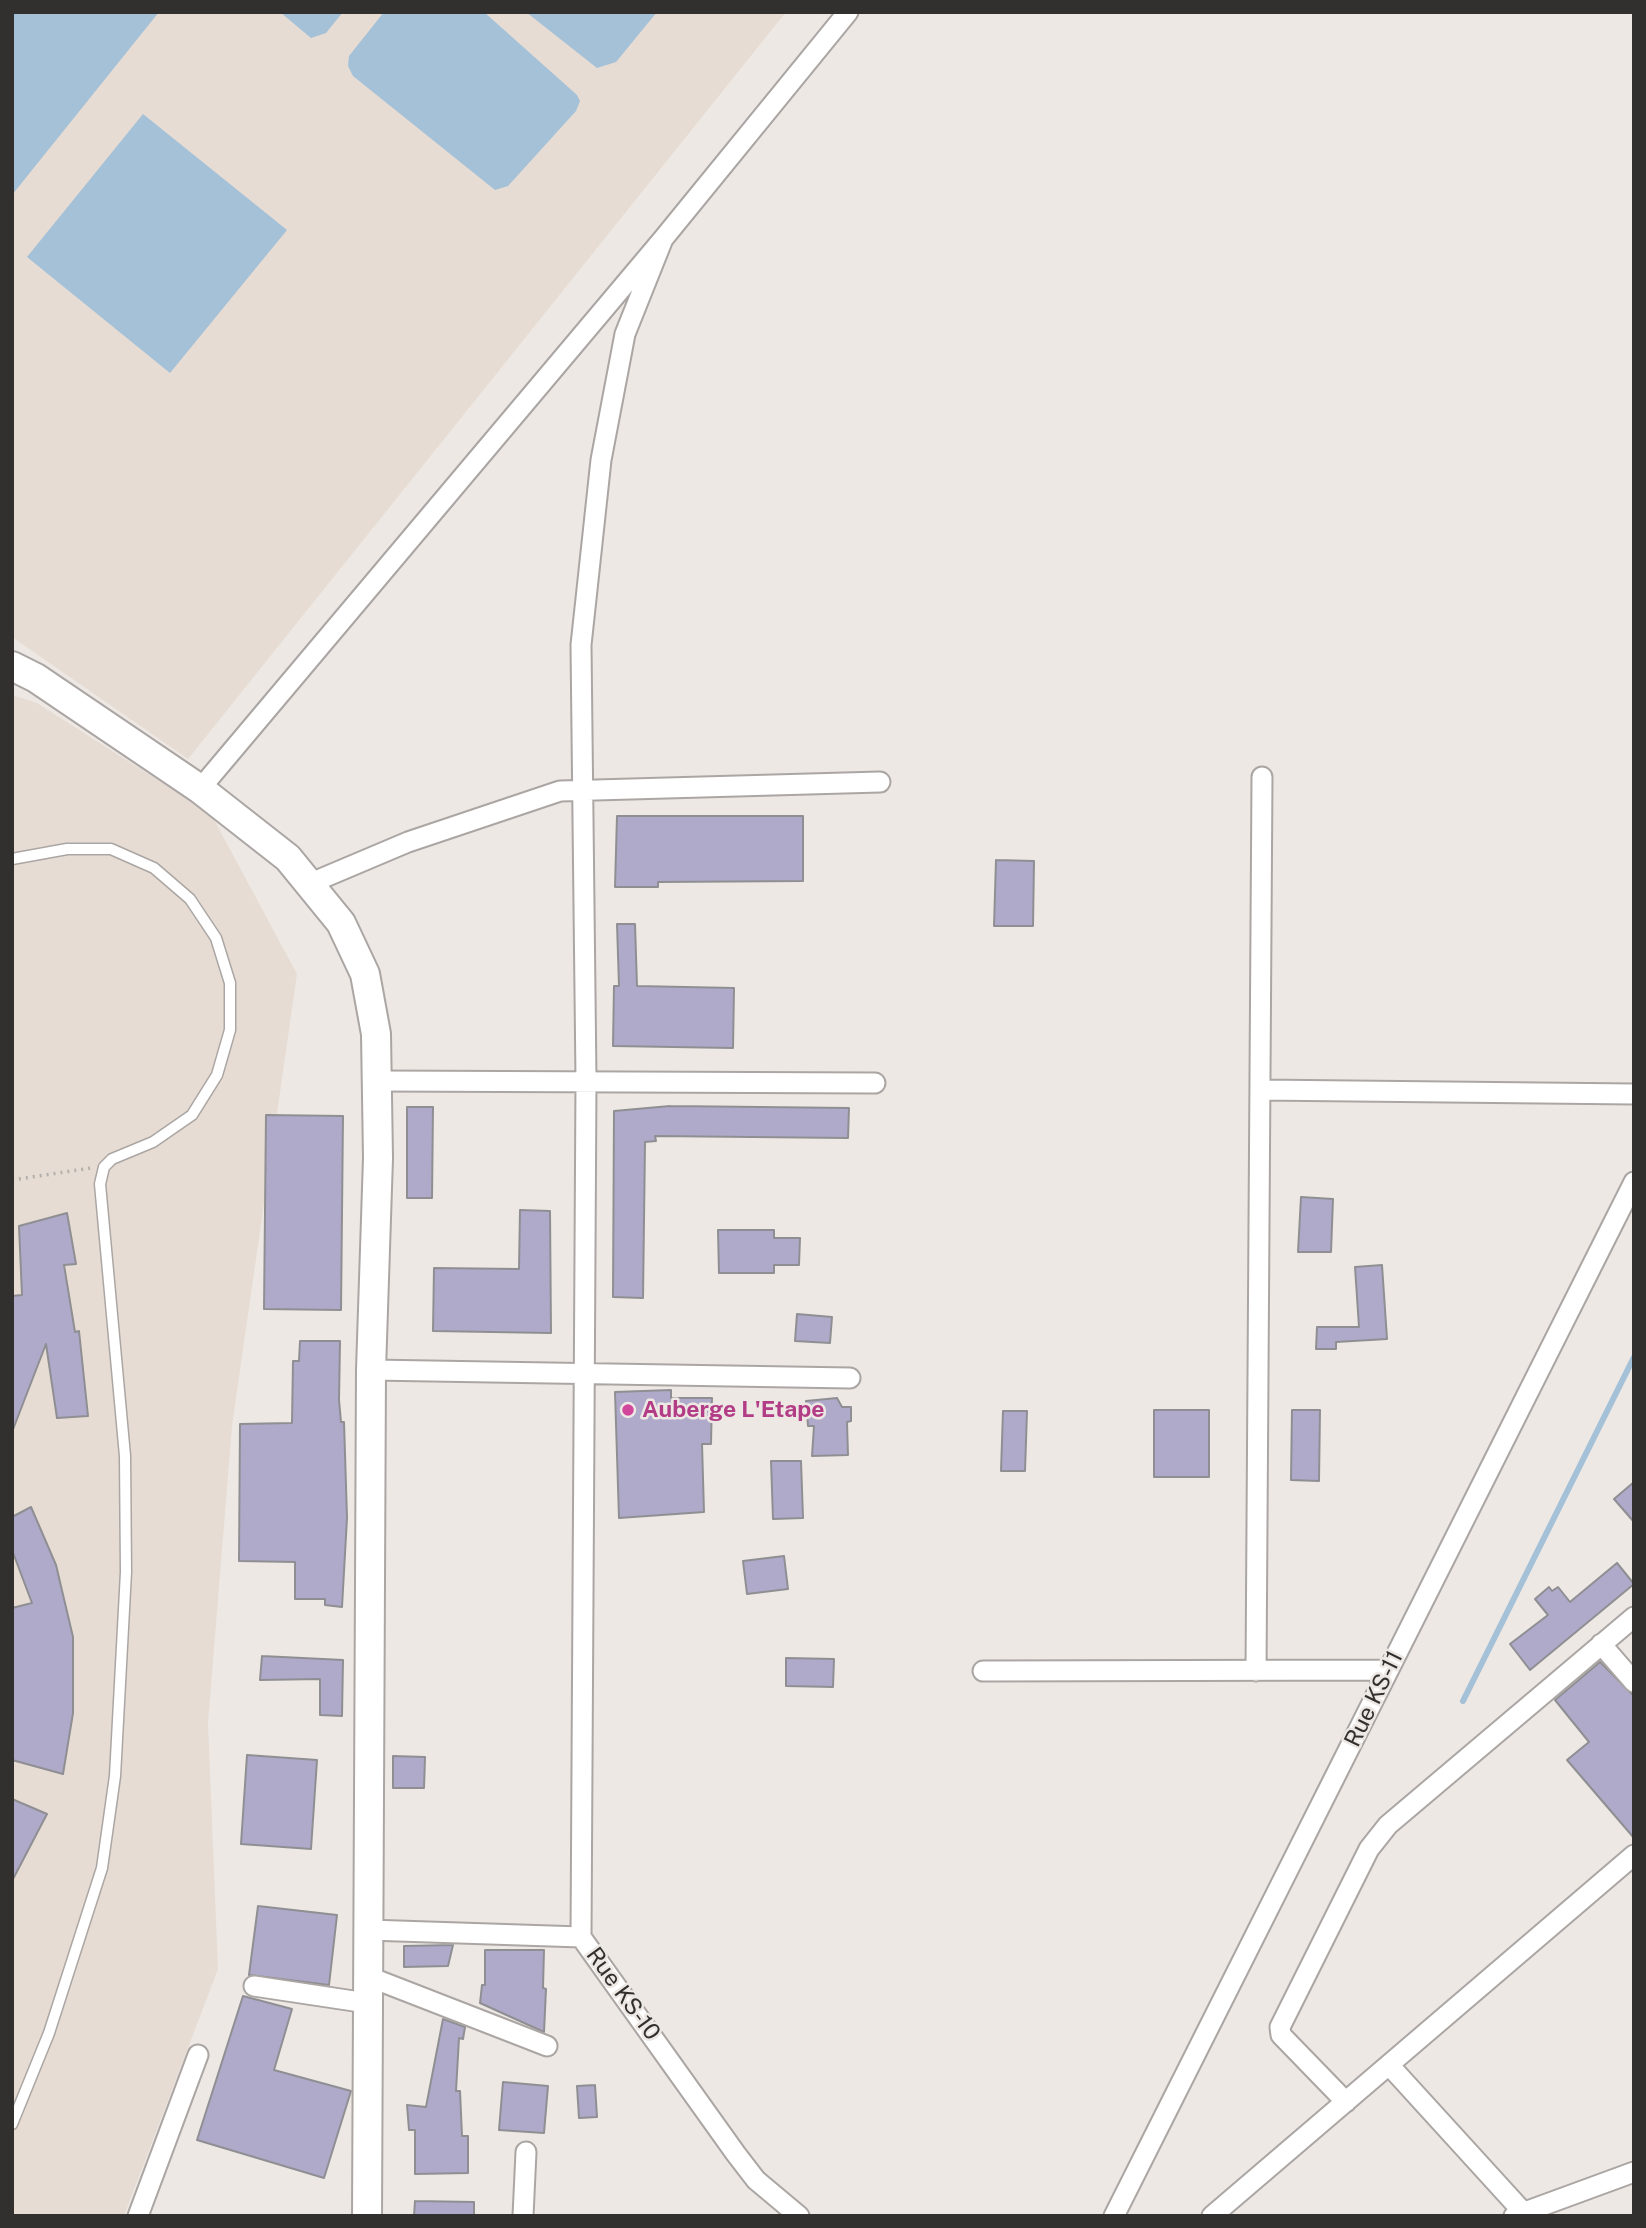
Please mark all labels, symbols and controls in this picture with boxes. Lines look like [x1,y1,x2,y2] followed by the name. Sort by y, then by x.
[642,1396,825,1424] place label: Auberge L'Etape
[620,1402,636,1418] marker: Auberge L'Etape
[1339,1646,1409,1752] street label: Rue KS-11
[580,1942,666,2046] street label: Rue KS-10

